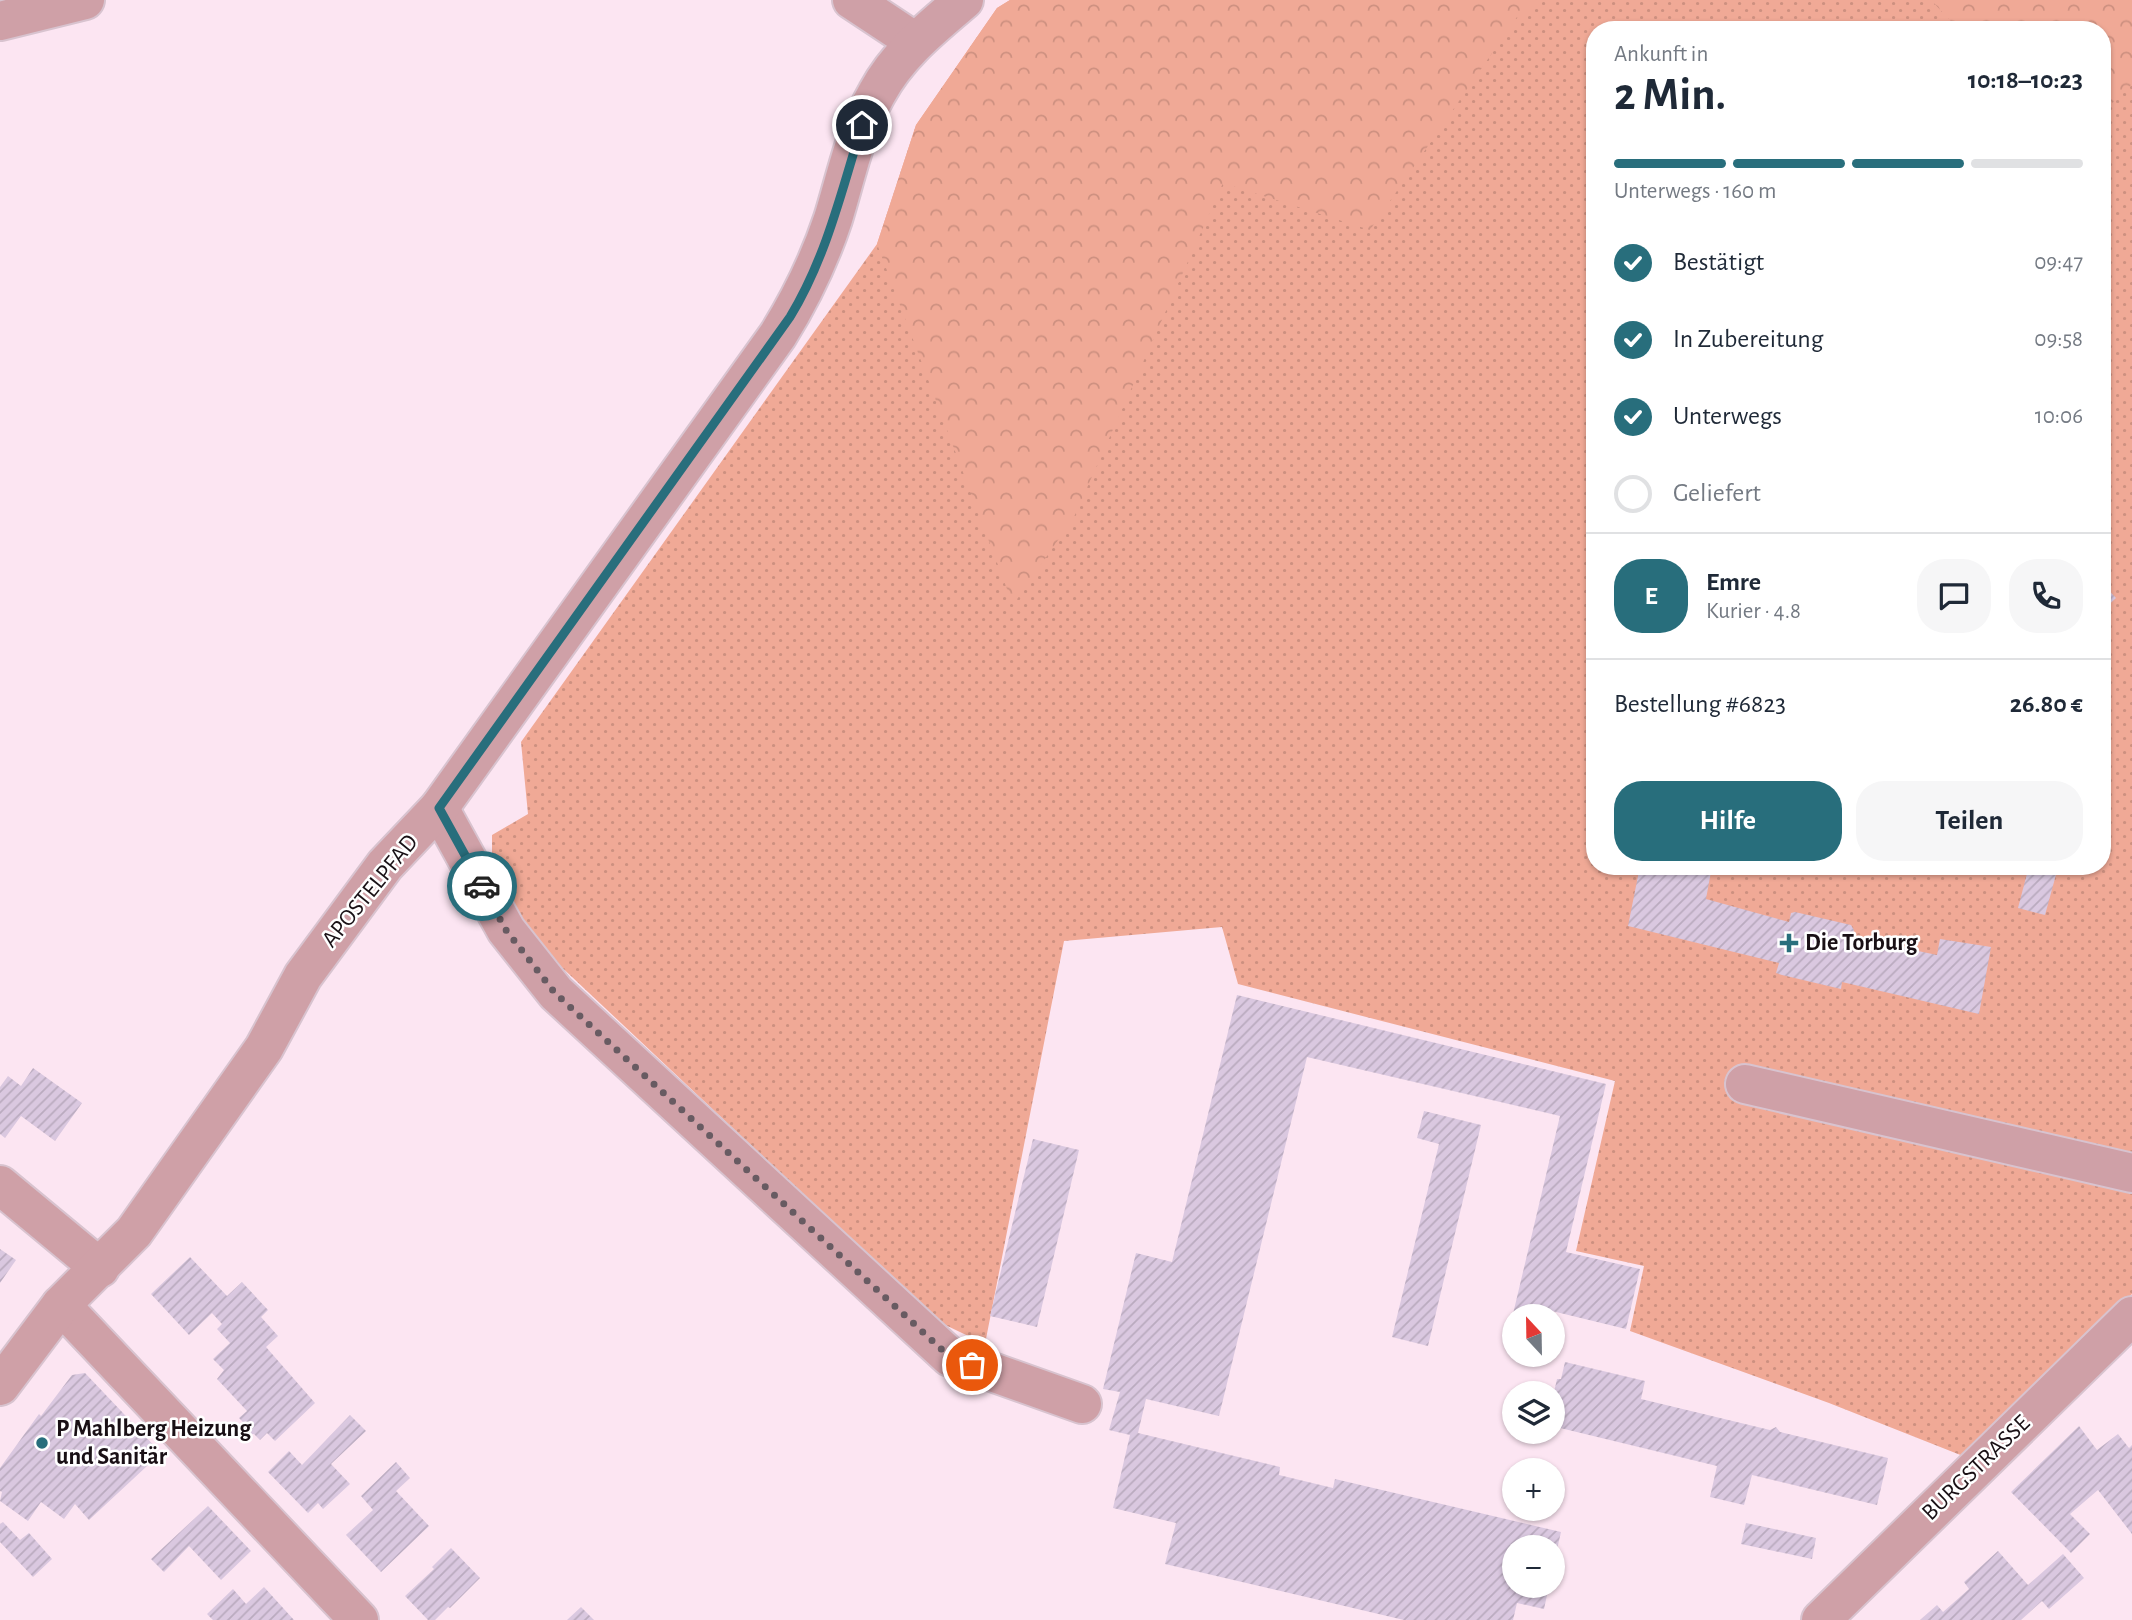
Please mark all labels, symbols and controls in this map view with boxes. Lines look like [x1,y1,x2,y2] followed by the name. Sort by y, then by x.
[1614,43,1708,66] text: Ankunft in
[1968,67,2083,93] text: 10:18–10:23
[1614,72,1726,118] text: 2 Min.
[832,95,892,155] pin
[843,106,881,144] icon: home
[1614,180,1776,203] text: Unterwegs · 160 m
[1614,244,1652,282] icon: check
[1673,249,1764,275] text: Bestätigt
[2034,251,2083,274] text: 09:47
[1614,321,1652,359] icon: check
[1673,326,1823,352] text: In Zubereitung
[2034,328,2083,351] text: 09:58
[1614,398,1652,436] icon: check
[1673,403,1782,429] text: Unterwegs
[2035,405,2083,428] text: 10:06
[1673,480,1761,506] text: Geliefert
[1917,559,1991,633] button: chat
[2009,559,2083,633] button: phone
[1706,569,1761,595] text: Emre
[1644,583,1658,609] text: E
[1706,600,1801,623] text: Kurier · 4.8
[1614,691,1786,717] text: Bestellung #6823
[2010,691,2083,717] text: 26.80 €
[1614,781,1842,861] button: Hilfe
[1856,781,2083,861] button: Teilen
[317,830,423,952] street label: APOSTELPFAD
[447,851,517,921] courier
[463,867,501,905] icon: car
[1805,931,1919,955] place label: Die Torburg
[1779,933,1799,953] marker: Die Torburg
[1502,1304,1564,1367] north arrow
[1502,1304,1565,1598] map controls
[942,1335,1002,1395] pin
[953,1346,991,1384] icon: bag
[1502,1381,1565,1444] button: layers
[1917,1411,2035,1525] street label: BURGSTRASSE
[56,1417,252,1469] place label: P Mahlberg Heizung und Sanitär
[34,1435,50,1451] marker: P Mahlberg Heizung und Sanitär
[1502,1458,1565,1521] button: +
[1502,1535,1565,1598] button: −

